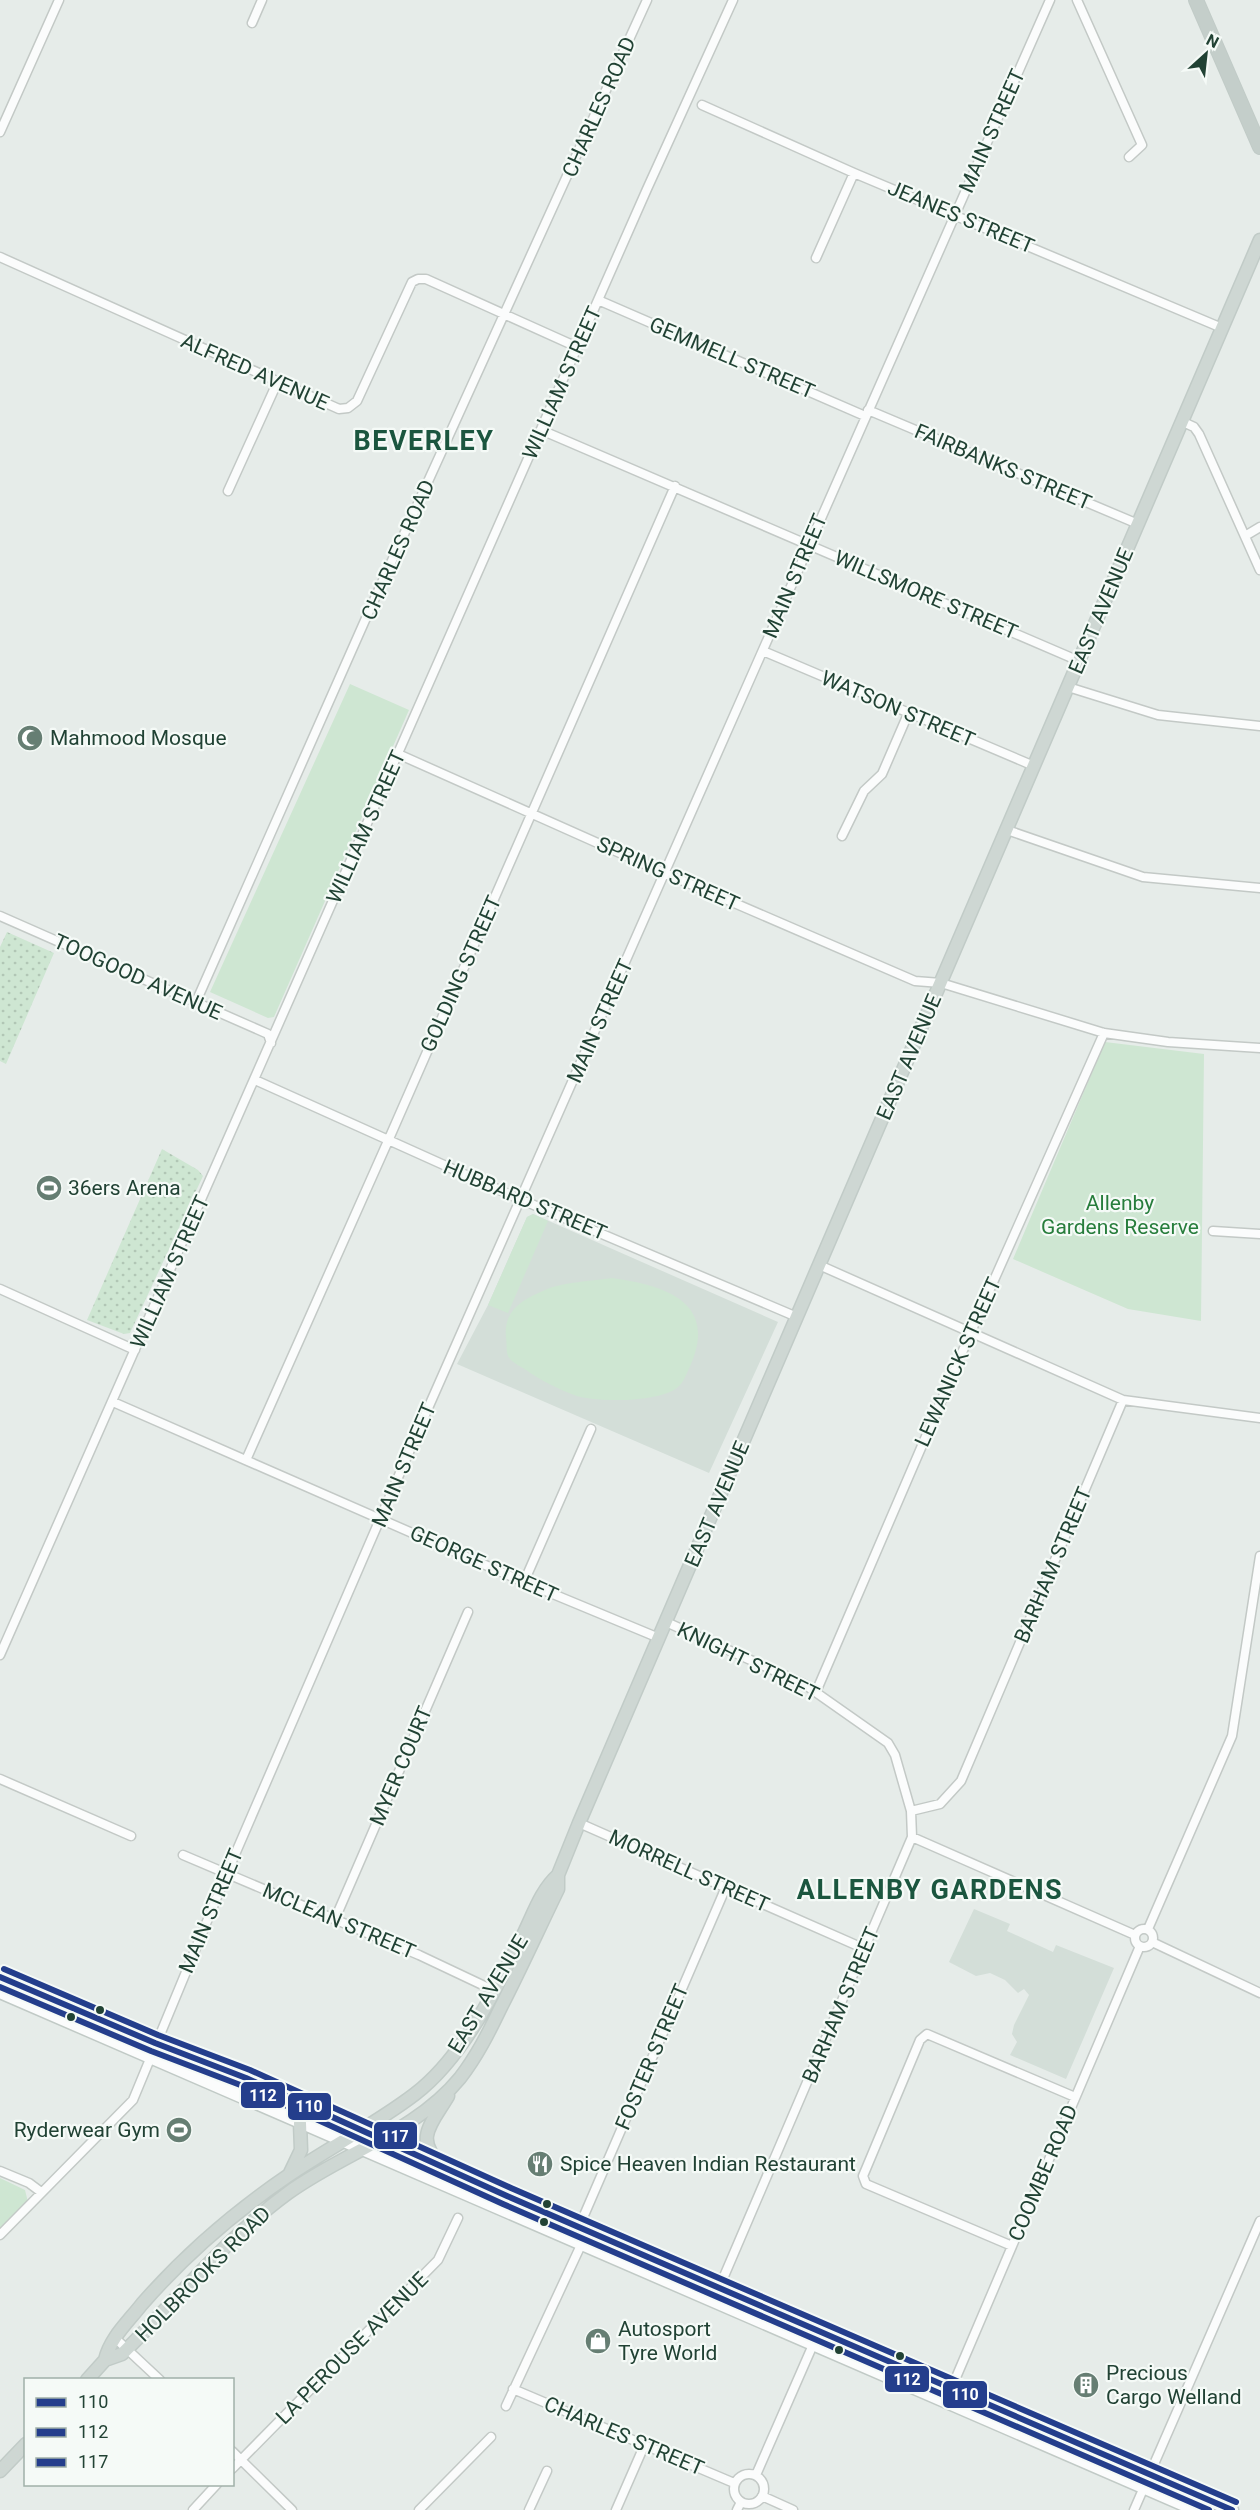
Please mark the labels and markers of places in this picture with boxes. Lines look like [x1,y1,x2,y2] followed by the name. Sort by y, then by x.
[15,723,45,753] mosque icon: Mahmood Mosque
[50,726,227,750] place label: Mahmood Mosque
[34,1173,64,1203] sports icon: 36ers Arena
[68,1176,181,1200] place label: 36ers Arena
[94,2004,106,2016] unlabelled marker
[65,2011,77,2023] unlabelled marker
[164,2115,194,2145] sports icon: Ryderwear Gym
[14,2118,160,2142] place label: Ryderwear Gym
[525,2149,555,2179] restaurant icon: Spice Heaven Indian Restaurant
[560,2152,856,2176] place label: Spice Heaven Indian Restaurant
[541,2198,553,2210] unlabelled marker
[538,2216,550,2228] unlabelled marker
[618,2317,717,2365] place label: Autosport Tyre World
[583,2326,613,2356] shop icon: Autosport Tyre World
[833,2344,845,2356] unlabelled marker
[894,2350,906,2362] unlabelled marker
[1106,2361,1242,2409] place label: Precious Cargo Welland
[1071,2370,1101,2400] building icon: Precious Cargo Welland

